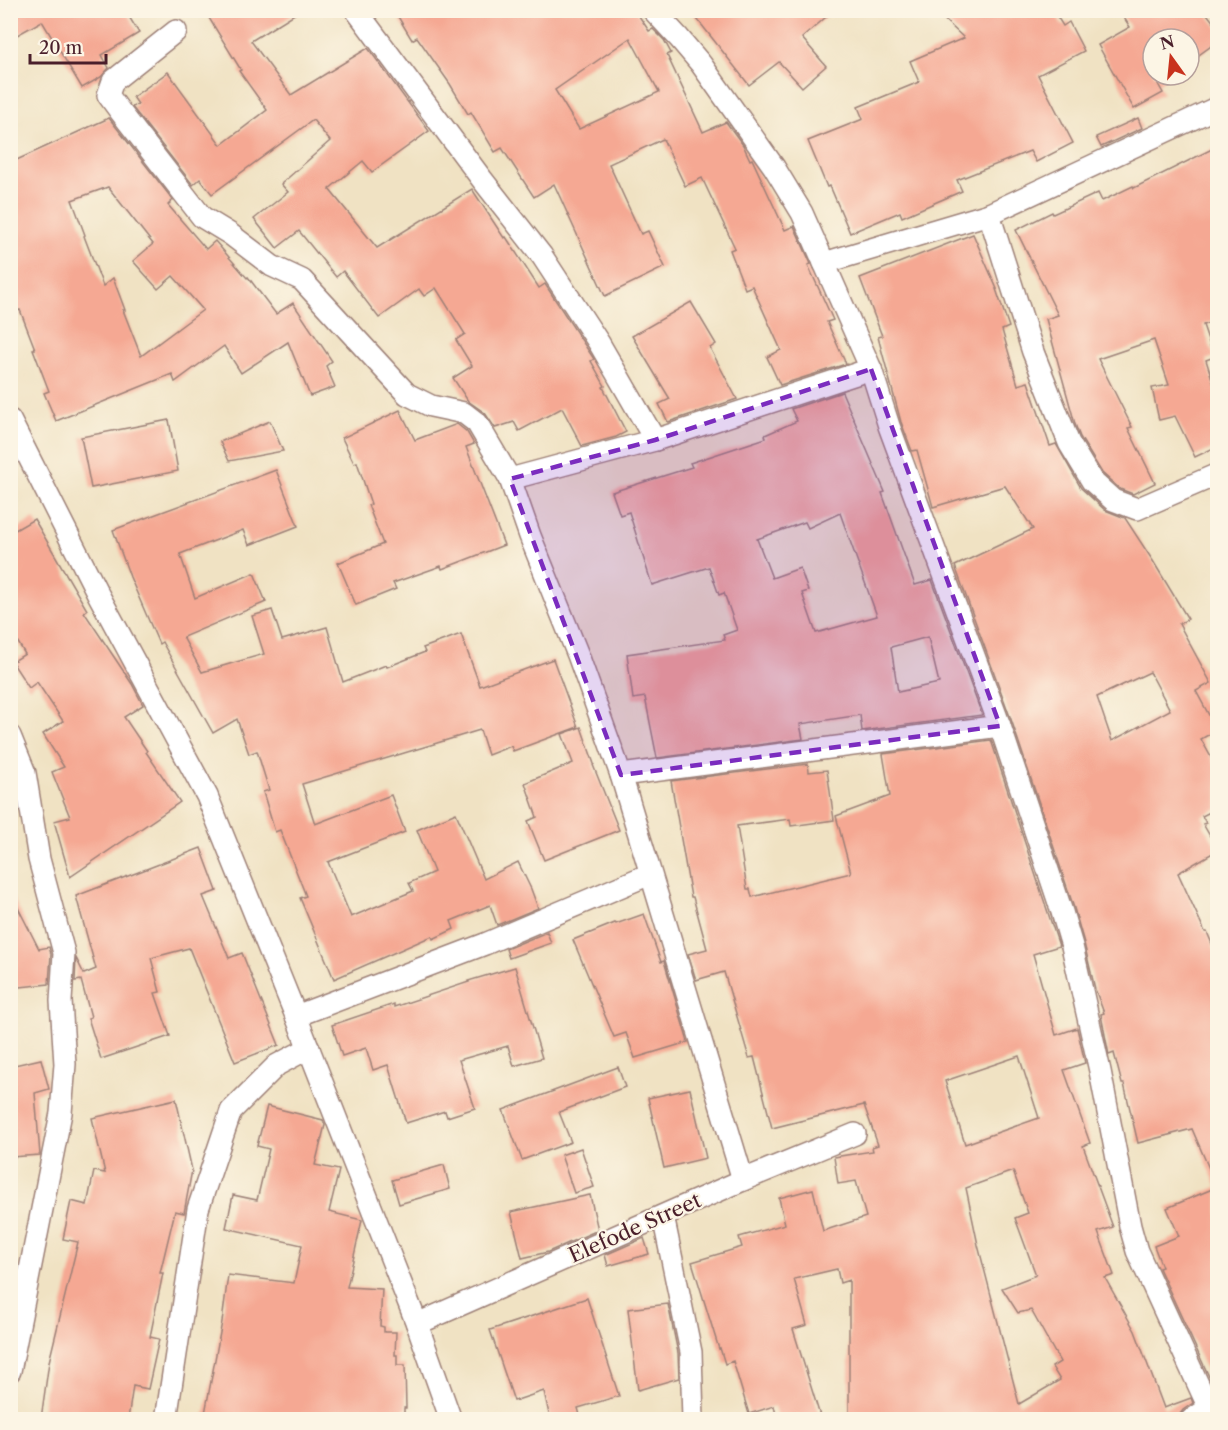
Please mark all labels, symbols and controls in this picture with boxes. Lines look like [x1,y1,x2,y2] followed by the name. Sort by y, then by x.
[30,27,106,65] scale bar
[1141,27,1201,87] north arrow
[1158,31,1177,54] text: N
[39,37,83,59] text: 20 m
[565,1187,705,1268] street label: Elefode Street

